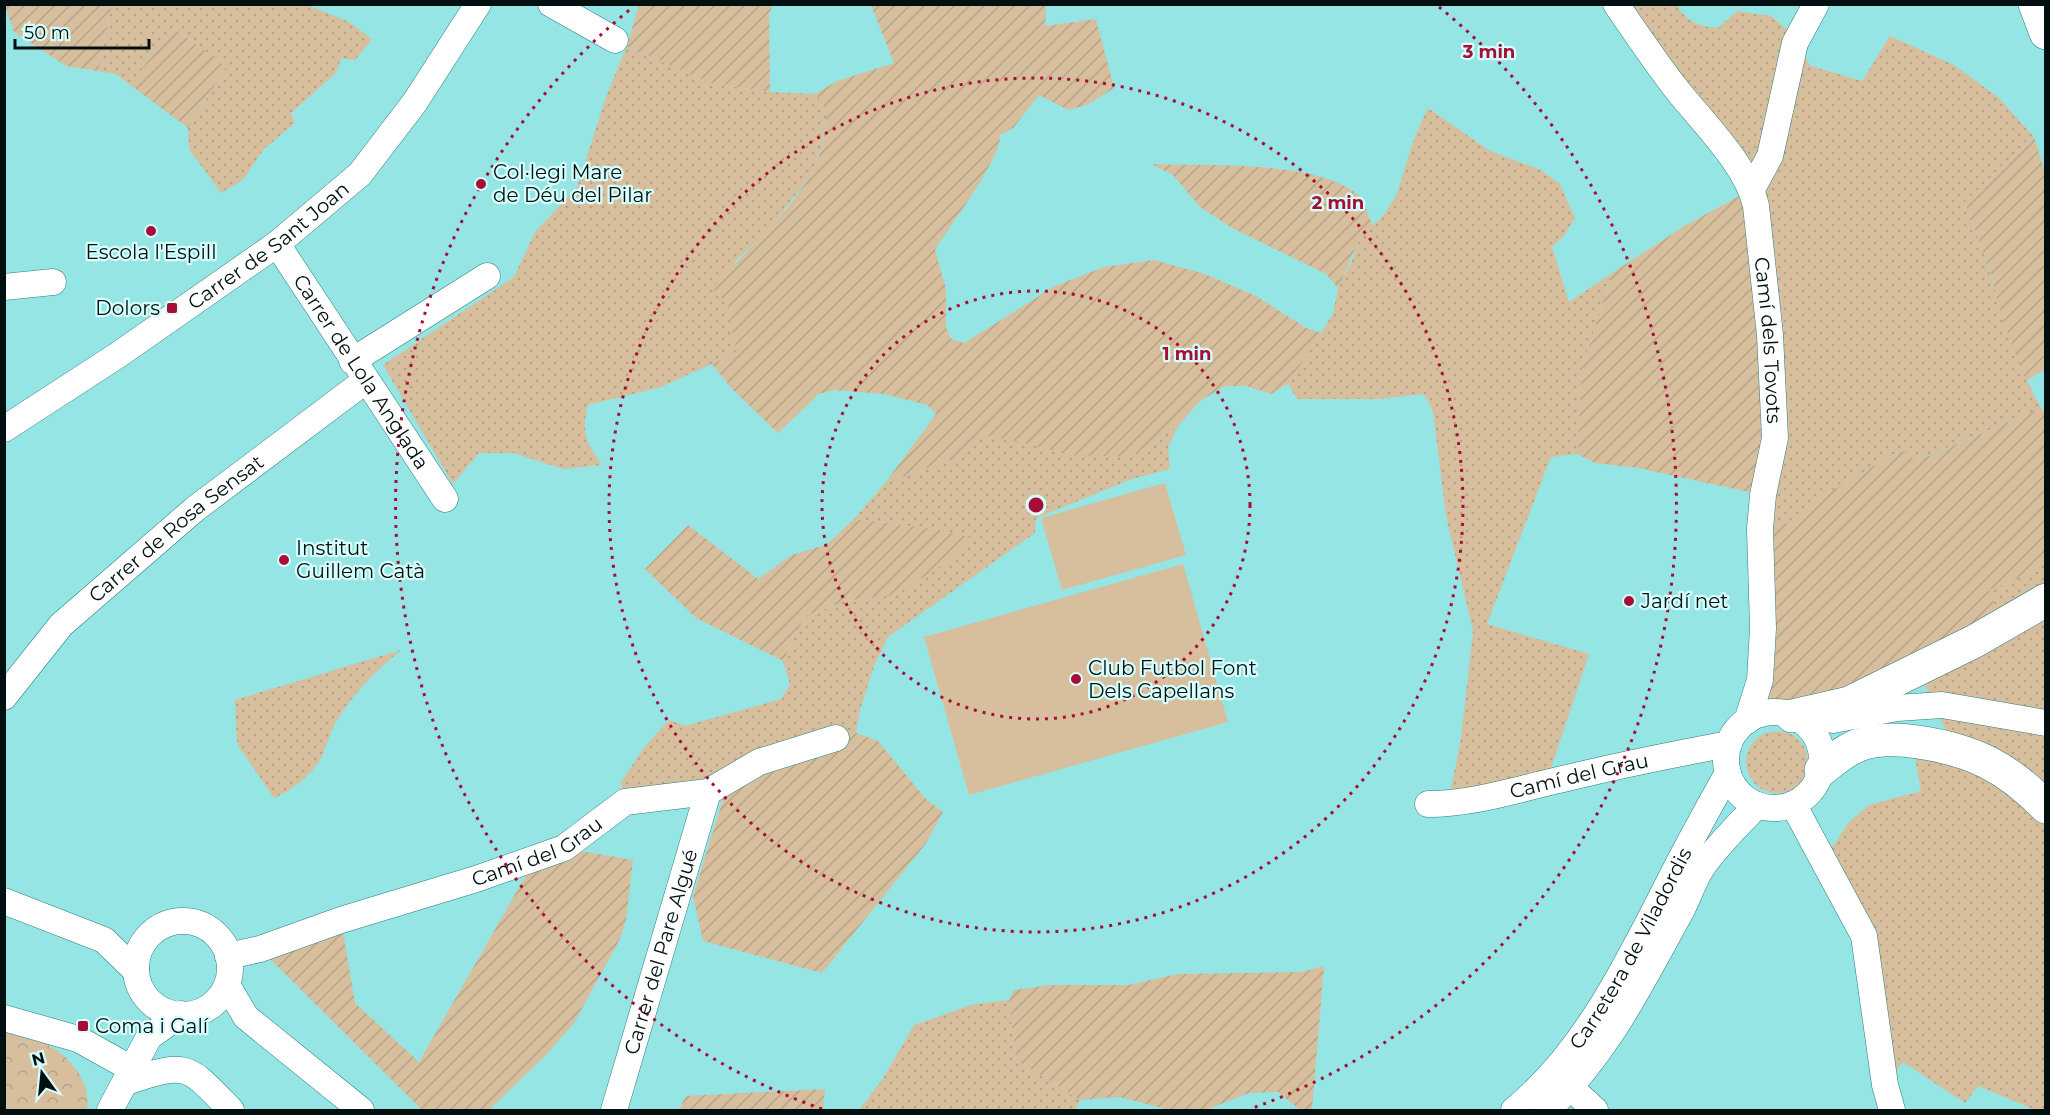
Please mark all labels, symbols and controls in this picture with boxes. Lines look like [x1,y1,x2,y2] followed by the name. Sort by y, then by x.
[15,12,148,50] scale bar
[24,22,70,44] text: 50 m
[1462,41,1515,63] text: 3 min
[493,160,652,207] place label: Col·legi Mare de Déu del Pilar
[183,176,354,315] street label: Carrer de Sant Joan
[474,177,488,191] marker: Col·legi Mare de Déu del Pilar
[1312,192,1364,214] text: 2 min
[144,224,158,238] marker: Escola l'Espill
[85,240,217,264] place label: Escola l'Espill
[1750,256,1786,425] street label: Camí dels Tovots
[288,270,434,474] street label: Carrer de Lola Anglada
[95,296,160,320] place label: Dolors
[165,301,179,315] marker: Dolors
[1163,343,1211,365] text: 1 min
[84,450,268,608] street label: Carrer de Rosa Sensat
[1026,495,1046,515] centre of rings
[296,536,425,583] place label: Institut Guillem Catà
[277,553,291,567] marker: Institut Guillem Catà
[1640,589,1729,613] place label: Jardí net
[1622,594,1636,608] marker: Jardí net
[1088,656,1257,703] place label: Club Futbol Font Dels Capellans
[1069,672,1083,686] marker: Club Futbol Font Dels Capellans
[1507,748,1651,804] street label: Camí del Grau
[468,811,607,892] street label: Camí del Grau
[1564,843,1697,1054] street label: Carretera de Viladordis
[619,846,702,1057] street label: Carrer del Pare Algué
[95,1014,210,1038] place label: Coma i Galí
[76,1019,90,1033] marker: Coma i Galí
[12,1043,72,1103] north arrow
[30,1048,47,1070] text: N

